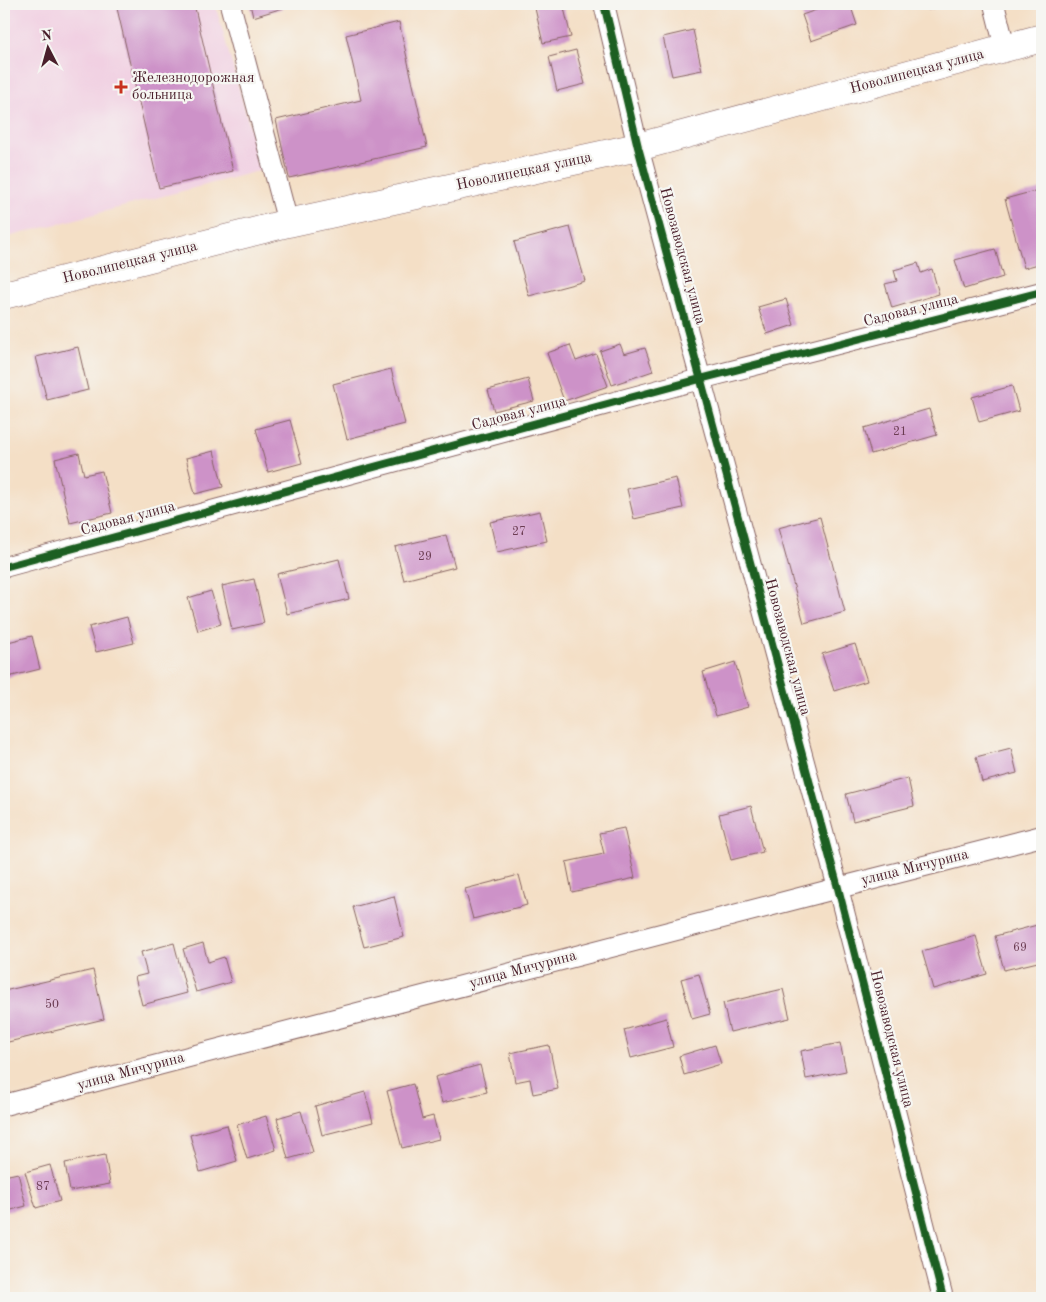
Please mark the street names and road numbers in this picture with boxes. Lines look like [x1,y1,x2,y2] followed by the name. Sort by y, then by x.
[848,47,986,97] street label: Новолипецкая улица
[455,150,594,194] street label: Новолипецкая улица
[656,186,708,327] street label: Новозаводская улица
[61,239,199,287] street label: Новолипецкая улица
[862,292,961,330] street label: Садовая улица
[470,394,568,434] street label: Садовая улица
[79,499,177,539] street label: Садовая улица
[761,577,813,718] street label: Новозаводская улица
[860,847,971,889] street label: улица Мичурина
[468,948,579,991] street label: улица Мичурина
[867,969,916,1110] street label: Новозаводская улица
[76,1050,187,1093] street label: улица Мичурина

